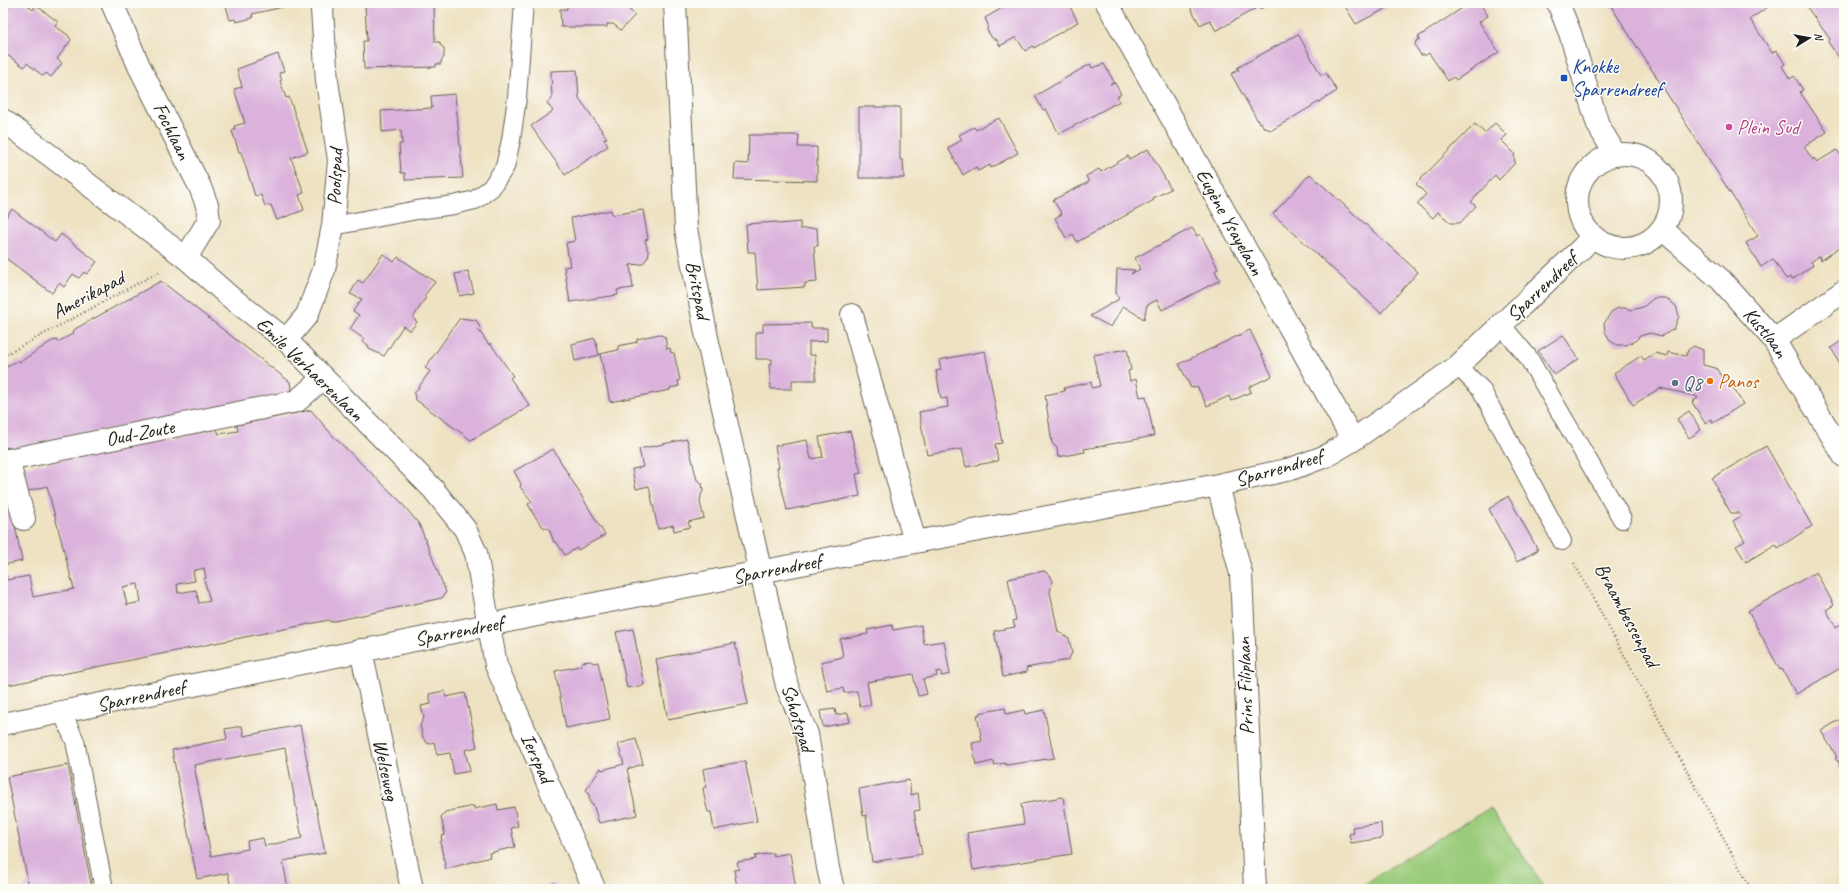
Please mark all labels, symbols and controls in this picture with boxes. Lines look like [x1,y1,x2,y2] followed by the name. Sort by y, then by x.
[1789,18,1829,58] north arrow
[1811,31,1827,43] text: N
[1572,54,1666,102] place label: Knokke Sparrendreef
[1559,73,1569,83] marker: Knokke Sparrendreef
[147,98,197,165] street label: Fochlaan
[1737,115,1802,140] place label: Plein Sud
[1724,122,1734,132] marker: Plein Sud
[322,145,349,206] street label: Poolspad
[1190,164,1270,281] street label: Eugène Ysayelaan
[1501,244,1586,327] street label: Sparrendreef
[680,259,716,324] street label: Britspad
[48,264,131,324] street label: Amerikapad
[1738,302,1795,363] street label: Kustlaan
[251,312,370,427] street label: Emile Verhaerenlaan
[1718,369,1760,394] place label: Panos
[1683,371,1704,396] place label: Q8
[1705,376,1715,386] marker: Panos
[1670,378,1680,388] marker: Q8
[104,414,178,452] street label: Oud-Zoute
[1232,442,1330,492] street label: Sparrendreef
[731,547,828,590] street label: Sparrendreef
[1589,559,1666,674] street label: Braambessenpad
[413,609,510,652] street label: Sparrendreef
[1231,636,1259,735] street label: Prins Filiplaan
[94,674,192,718] street label: Sparrendreef
[776,681,821,758] street label: Schotspad
[515,729,560,790] street label: Ierspad
[367,737,405,804] street label: Welseweg

